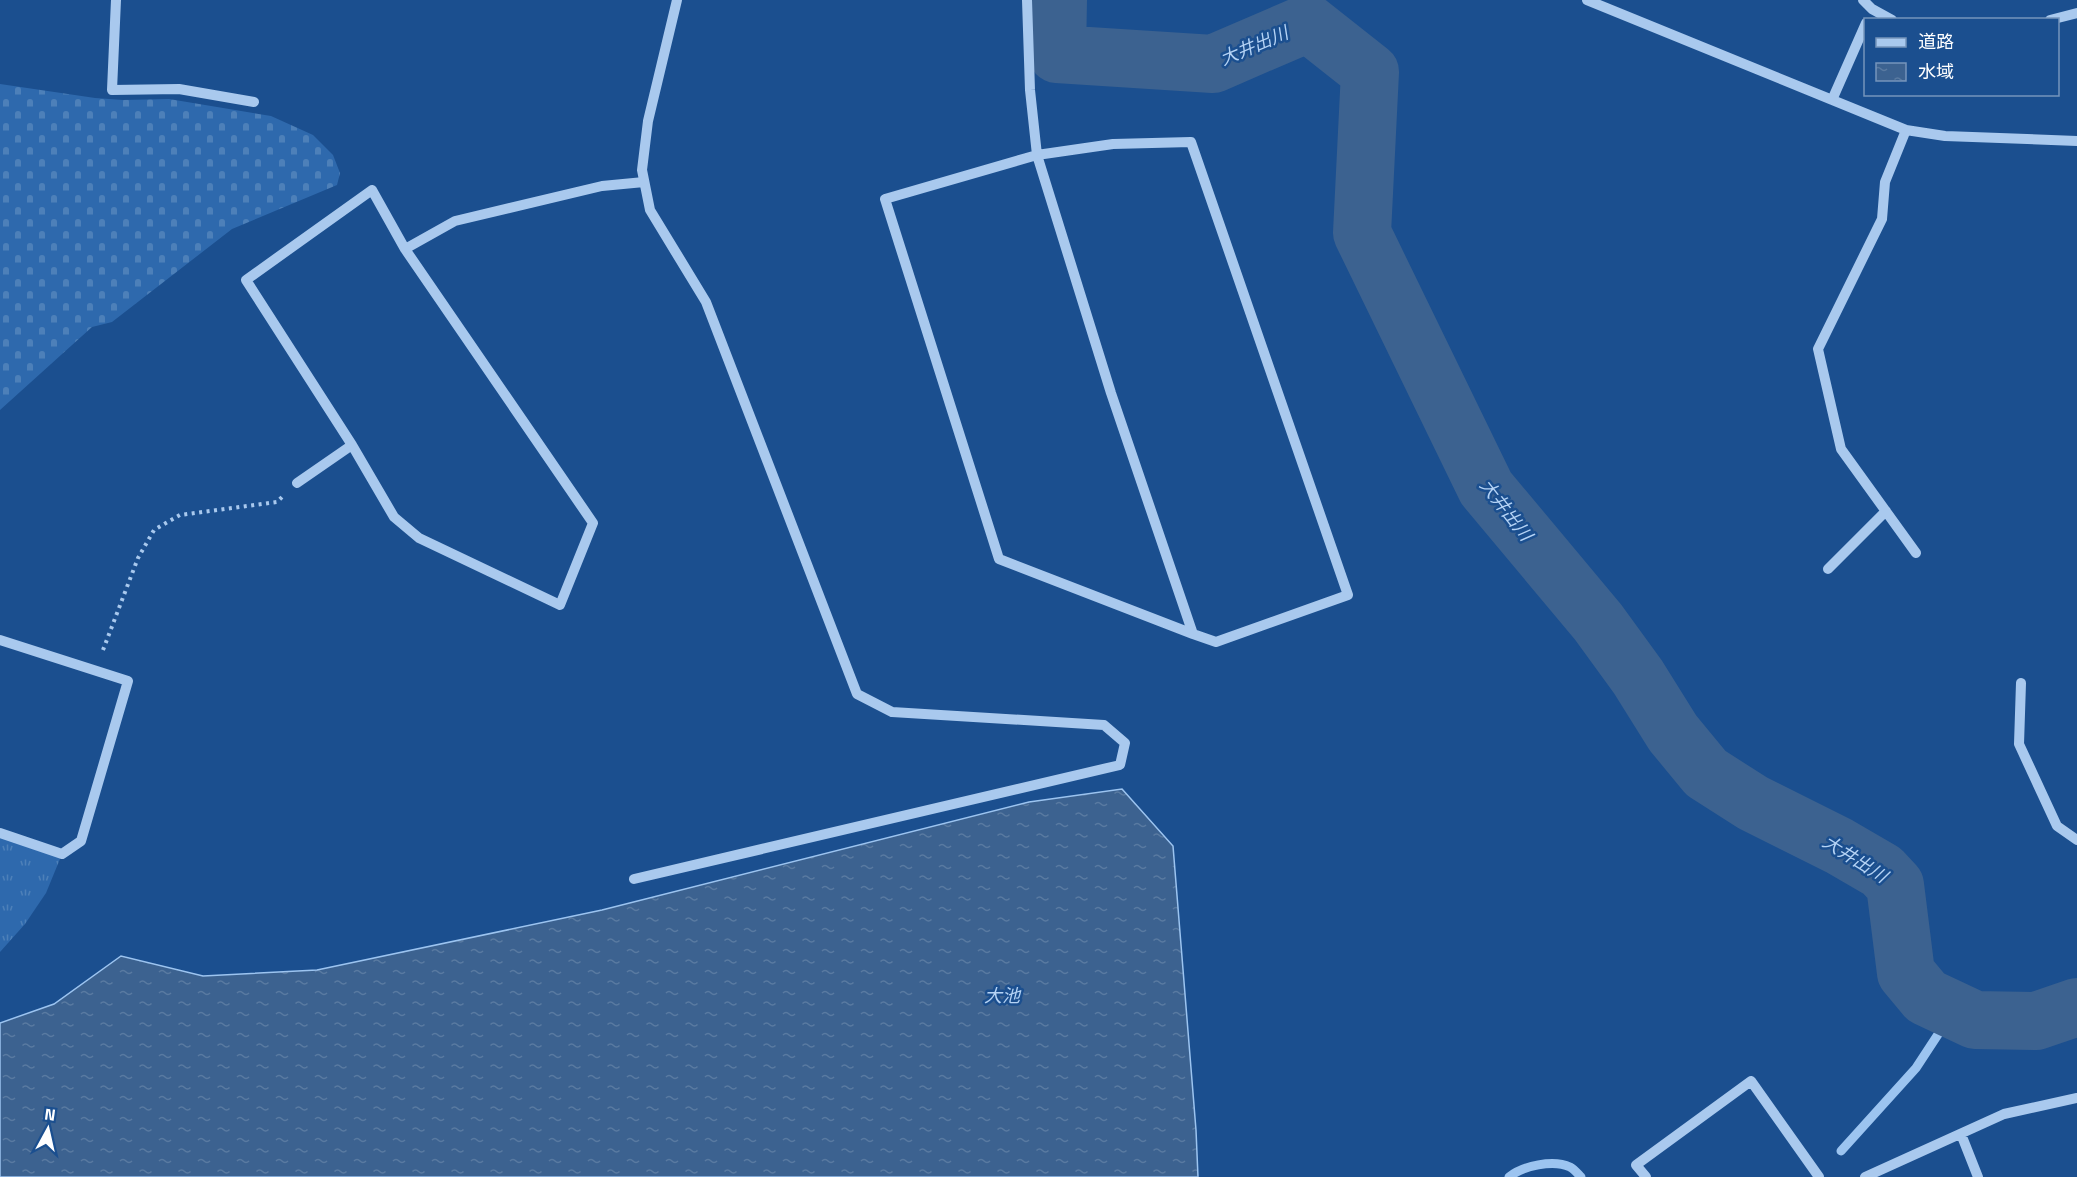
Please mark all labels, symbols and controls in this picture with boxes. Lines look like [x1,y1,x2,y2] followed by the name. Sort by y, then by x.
[1215,18,1294,72] water label: 大井出川
[1864,18,2059,96] legend
[1918,28,1954,55] text: 道路
[1918,58,1954,85] text: 水域
[1474,473,1540,548] water label: 大井出川
[1818,828,1895,890] water label: 大井出川
[984,982,1022,1009] water label: 大池
[18,1099,78,1159] north arrow
[43,1101,57,1127] text: N

